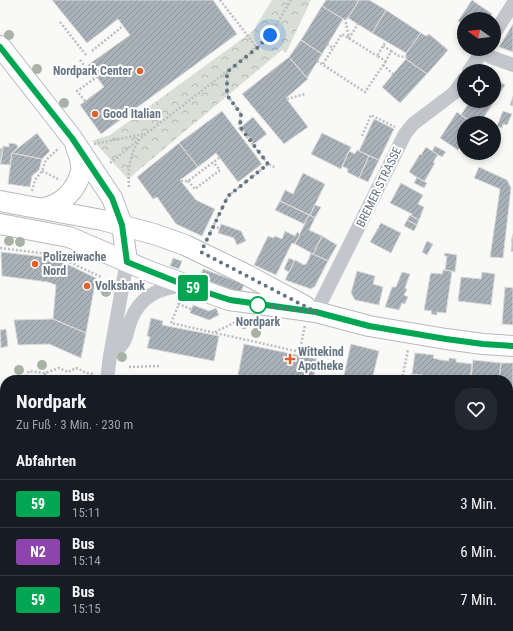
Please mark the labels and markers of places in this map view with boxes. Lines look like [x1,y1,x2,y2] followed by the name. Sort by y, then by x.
[53,64,132,78] place label: Nordpark Center
[135,66,145,76] marker: Nordpark Center
[103,107,161,121] place label: Good Italian
[90,109,100,119] marker: Good Italian
[43,250,107,278] place label: Polizeiwache Nord
[30,259,40,269] marker: Polizeiwache Nord
[95,279,145,293] place label: Volksbank
[82,281,92,291] marker: Volksbank
[249,296,267,314] marker: Nordpark
[236,315,280,329] place label: Nordpark
[298,345,344,373] place label: Wittekind Apotheke
[285,354,295,364] marker: Wittekind Apotheke

